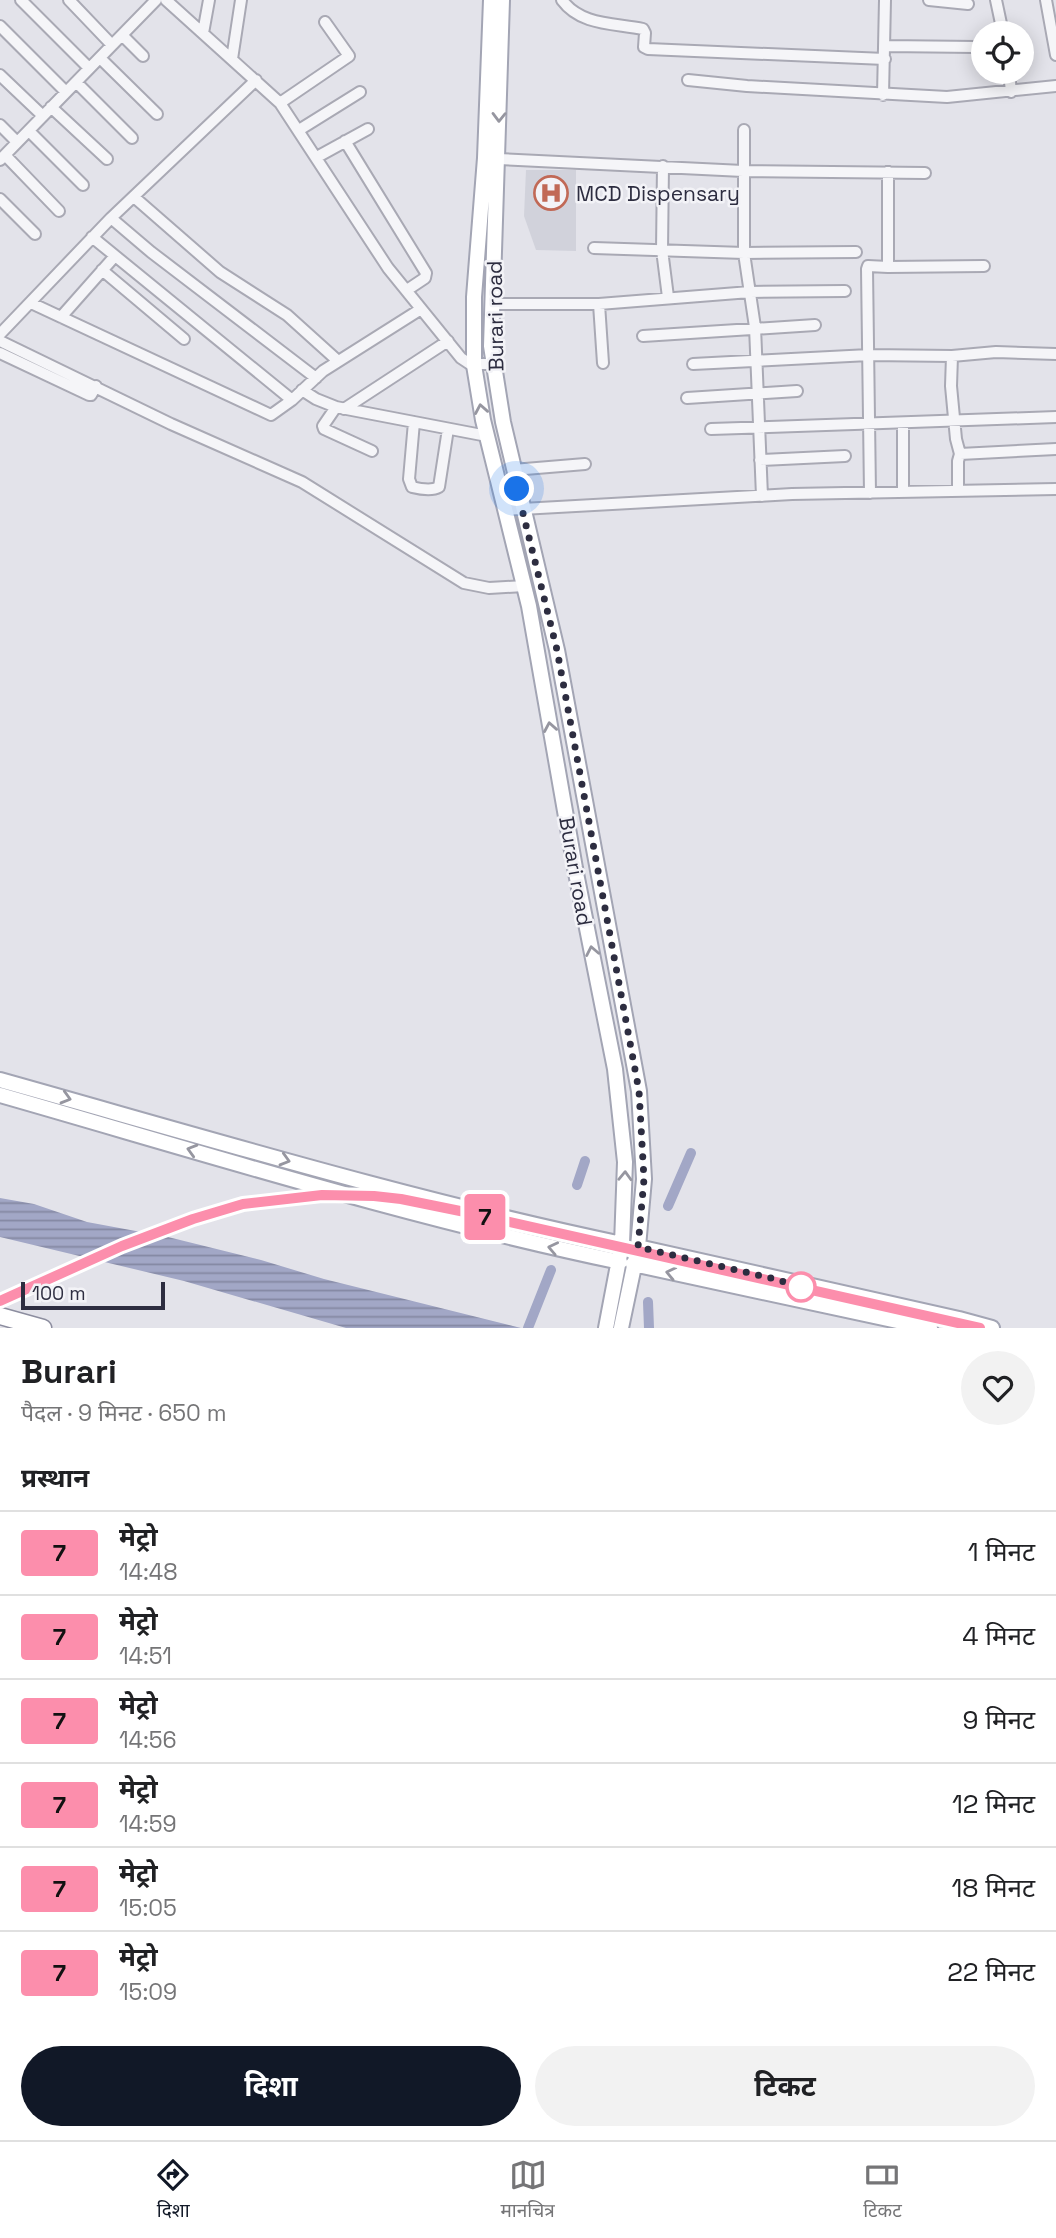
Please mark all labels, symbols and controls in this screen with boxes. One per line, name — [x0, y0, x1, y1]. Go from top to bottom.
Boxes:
map controls — [971, 21, 1034, 84]
button: locate — [971, 21, 1034, 84]
one-way arrow — [491, 112, 507, 123]
hospital icon: MCD Dispensary — [532, 174, 570, 212]
place label: MCD Dispensary — [576, 180, 740, 207]
street label: Burari road — [481, 260, 509, 372]
one-way arrow — [474, 404, 489, 415]
your location — [499, 471, 534, 506]
one-way arrow — [543, 721, 558, 733]
street label: Burari road — [553, 814, 599, 928]
one-way arrow — [585, 945, 600, 957]
one-way arrow — [59, 1090, 71, 1105]
one-way arrow — [186, 1144, 198, 1159]
one-way arrow — [278, 1152, 290, 1167]
one-way arrow — [617, 1170, 632, 1181]
line badge: 7 — [462, 1194, 508, 1240]
text: 7 — [478, 1201, 492, 1232]
one-way arrow — [547, 1241, 559, 1256]
one-way arrow — [665, 1266, 677, 1281]
unlabelled marker — [786, 1272, 816, 1302]
scale bar — [21, 1279, 164, 1311]
text: 100 m — [32, 1281, 86, 1306]
text: Burari — [21, 1351, 117, 1393]
button: heart — [961, 1351, 1035, 1425]
text: पैदल · 9 मिनट · 650 m — [21, 1398, 226, 1428]
text: प्रस्थान — [21, 1461, 89, 1495]
text: मेट्रो — [119, 1520, 158, 1554]
text: 1 मिनट — [968, 1535, 1035, 1569]
text: 7 — [53, 1537, 66, 1568]
text: 14:48 — [119, 1557, 178, 1587]
text: मेट्रो — [119, 1604, 158, 1638]
text: 4 मिनट — [962, 1619, 1035, 1653]
text: 7 — [53, 1621, 66, 1652]
text: 14:51 — [119, 1641, 172, 1671]
text: मेट्रो — [119, 1688, 158, 1722]
text: 9 मिनट — [963, 1703, 1035, 1737]
text: 7 — [53, 1705, 66, 1736]
text: 14:56 — [119, 1725, 177, 1755]
text: मेट्रो — [119, 1772, 158, 1806]
text: 12 मिनट — [952, 1787, 1035, 1821]
text: 7 — [53, 1789, 66, 1820]
text: 14:59 — [119, 1809, 177, 1839]
text: मेट्रो — [119, 1856, 158, 1890]
text: 18 मिनट — [951, 1871, 1035, 1905]
text: 7 — [53, 1873, 66, 1904]
text: 15:05 — [119, 1893, 177, 1923]
text: मेट्रो — [119, 1940, 158, 1974]
text: 22 मिनट — [947, 1955, 1035, 1989]
text: 7 — [53, 1957, 66, 1988]
text: 15:09 — [119, 1977, 177, 2007]
button: दिशा — [21, 2046, 521, 2126]
button: टिकट — [535, 2046, 1035, 2126]
tab: दिशा — [154, 2156, 192, 2225]
tab: मानचित्र — [500, 2156, 555, 2225]
tab: टिकट — [863, 2156, 902, 2225]

